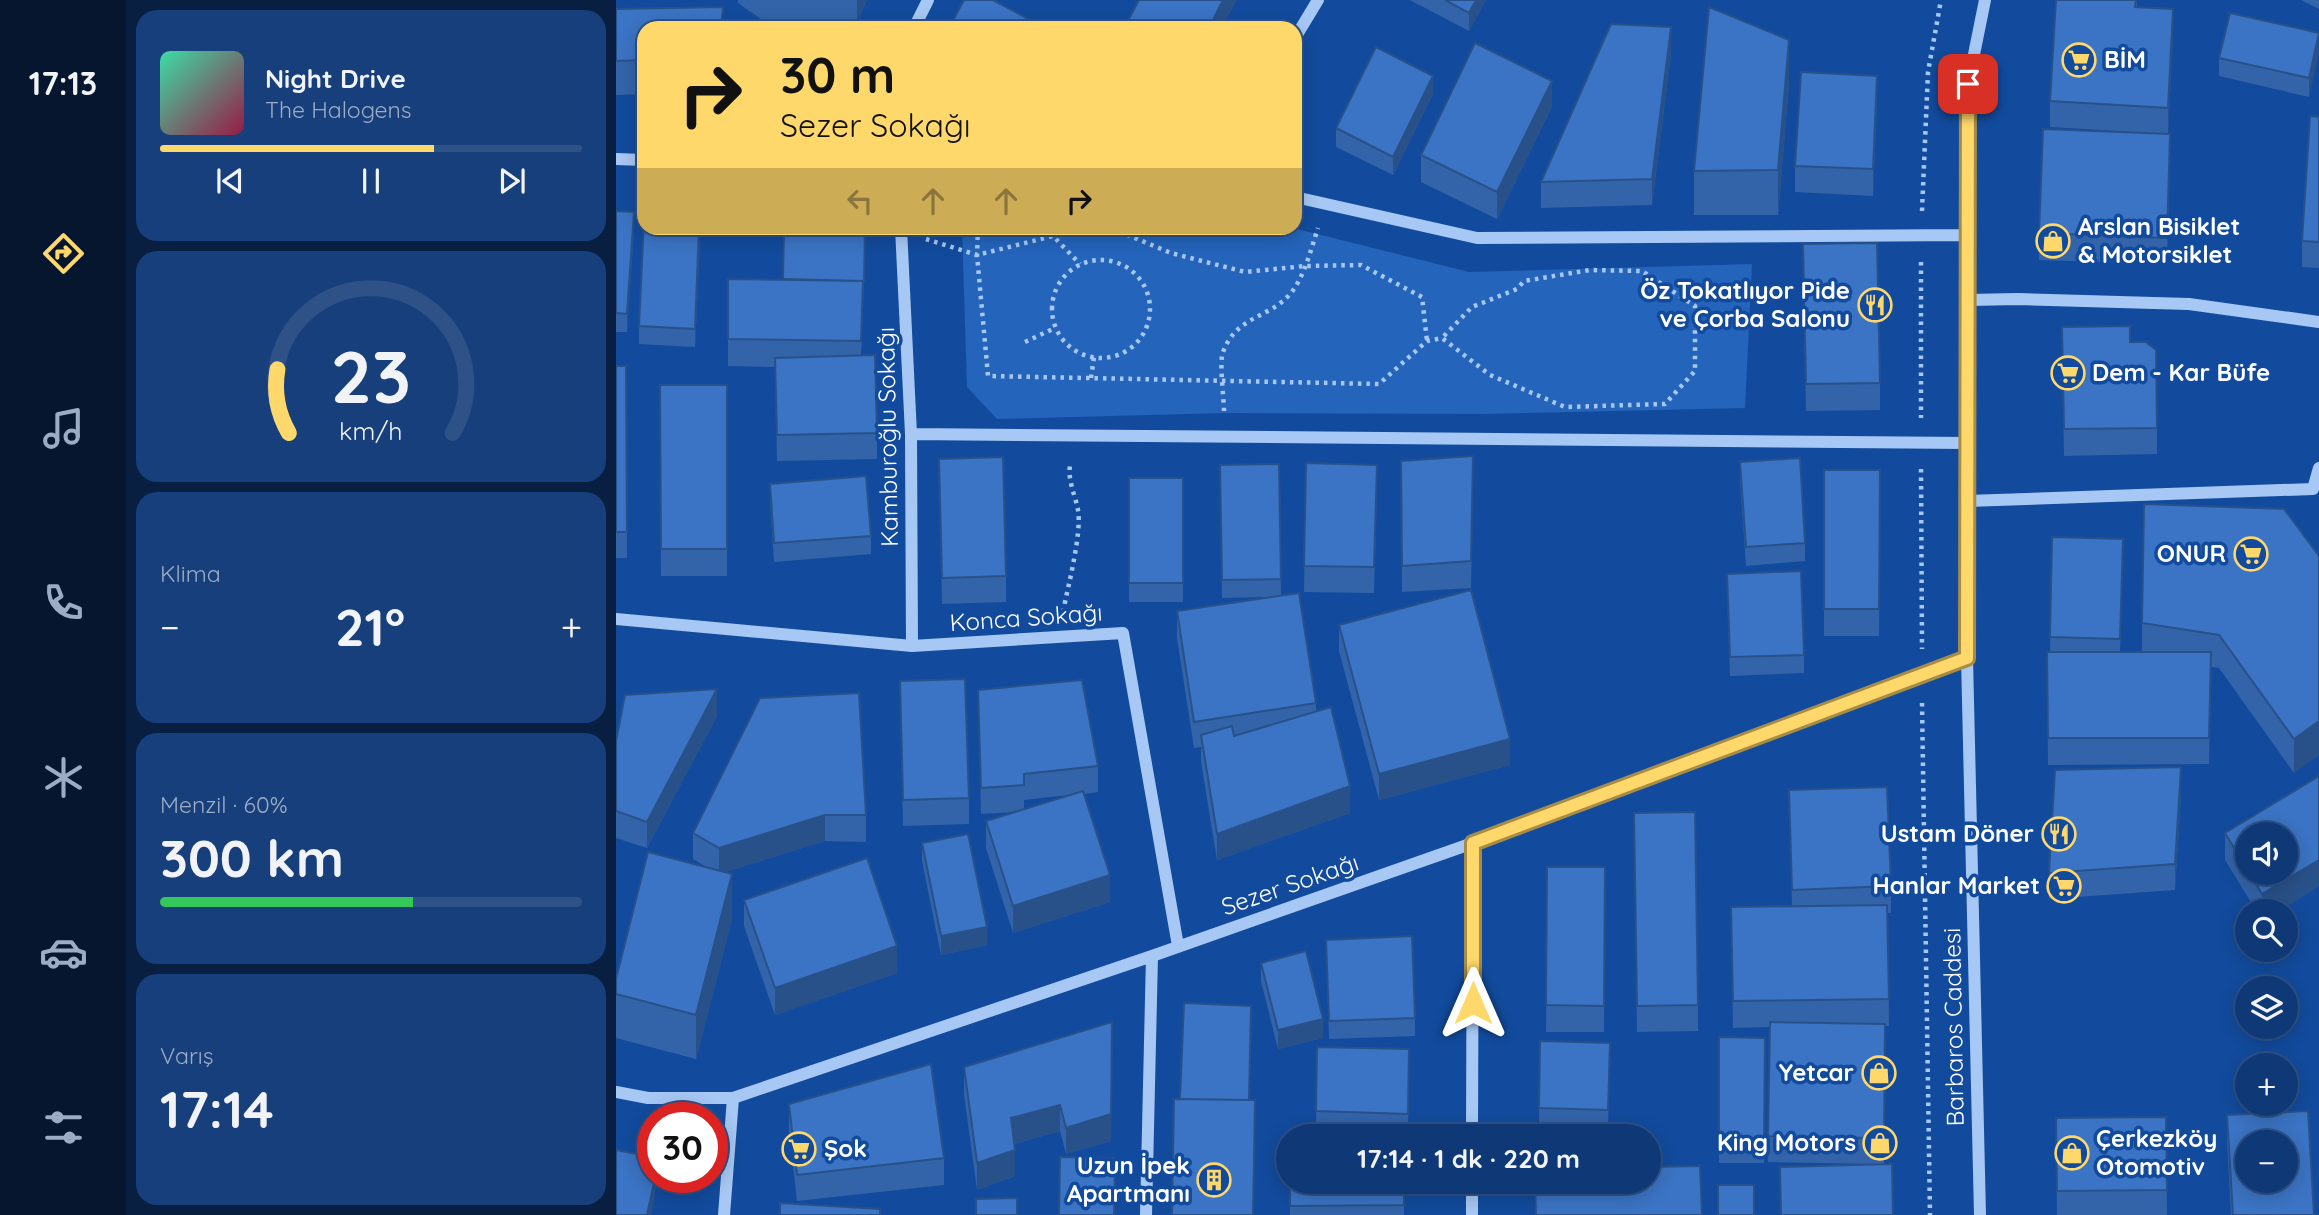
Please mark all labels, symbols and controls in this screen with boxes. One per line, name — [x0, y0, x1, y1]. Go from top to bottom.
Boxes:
supermarket icon: BİM — [2060, 41, 2098, 79]
text: 30 m — [780, 44, 895, 105]
place label: BİM — [2104, 44, 2146, 74]
icon: right — [665, 49, 756, 140]
pin — [1938, 54, 1998, 114]
text: Night Drive — [265, 62, 406, 95]
text: 17:13 — [29, 63, 97, 103]
icon: arrive — [1949, 65, 1987, 103]
text: The Halogens — [265, 95, 412, 124]
text: Sezer Sokağı — [780, 105, 971, 145]
icon: previous — [211, 162, 249, 200]
icon: pause — [352, 162, 390, 200]
icon: next — [493, 162, 531, 200]
icon: left — [841, 182, 879, 220]
icon: ahead — [914, 182, 952, 220]
icon: ahead — [987, 182, 1025, 220]
icon: right — [1060, 182, 1098, 220]
place label: Arslan Bisiklet & Motorsiklet — [2078, 211, 2240, 269]
shop icon: Arslan Bisiklet & Motorsiklet — [2034, 222, 2072, 260]
icon: directions — [39, 229, 88, 278]
place label: Öz Tokatlıyor Pide ve Çorba Salonu — [1640, 275, 1850, 333]
restaurant icon: Öz Tokatlıyor Pide ve Çorba Salonu — [1856, 286, 1894, 324]
street label: Kamburoğlu Sokağı — [870, 327, 904, 547]
text: 23 — [331, 330, 411, 421]
supermarket icon: Dem - Kar Büfe — [2049, 354, 2087, 392]
place label: Dem - Kar Büfe — [2092, 357, 2270, 387]
icon: music — [39, 404, 88, 453]
text: km/h — [339, 414, 403, 445]
supermarket icon: ONUR — [2232, 535, 2270, 573]
place label: ONUR — [2157, 538, 2226, 568]
text: Klima — [160, 559, 221, 588]
icon: phone — [39, 578, 88, 627]
text: 21° — [335, 594, 405, 659]
street label: Konca Sokağı — [949, 597, 1103, 637]
text: − — [160, 603, 180, 651]
text: + — [561, 603, 582, 651]
icon: climate — [39, 753, 88, 802]
text: Menzil · 60% — [160, 790, 288, 819]
restaurant icon: Ustam Döner — [2040, 815, 2078, 853]
place label: Ustam Döner — [1881, 818, 2034, 848]
map controls — [2235, 822, 2298, 1193]
button: sound — [2235, 822, 2298, 885]
text: 300 km — [160, 825, 344, 890]
street label: Sezer Sokağı — [1217, 847, 1362, 922]
supermarket icon: Hanlar Market — [2045, 867, 2083, 905]
place label: Hanlar Market — [1872, 870, 2040, 900]
button: search — [2235, 899, 2298, 962]
street label: Barbaros Caddesi — [1936, 927, 1970, 1127]
icon: car — [39, 928, 88, 977]
position arrow — [1436, 966, 1510, 1040]
button: layers — [2235, 976, 2298, 1039]
text: Varış — [160, 1041, 214, 1070]
button: + — [2235, 1053, 2298, 1116]
shop icon: Yetcar — [1860, 1054, 1898, 1092]
place label: Yetcar — [1779, 1057, 1854, 1087]
text: 17:14 — [160, 1076, 274, 1141]
speed limit sign: 30 — [637, 1102, 728, 1193]
icon: filters — [39, 1103, 88, 1152]
place label: Çerkezköy Otomotiv — [2096, 1123, 2217, 1181]
shop icon: King Motors — [1861, 1124, 1899, 1162]
place label: King Motors — [1717, 1127, 1856, 1157]
supermarket icon: Şok — [780, 1130, 818, 1168]
button: − — [2235, 1130, 2298, 1193]
place label: Şok — [824, 1133, 867, 1163]
shop icon: Çerkezköy Otomotiv — [2053, 1134, 2091, 1172]
text: 17:14 · 1 dk · 220 m — [1357, 1142, 1580, 1175]
place label: Uzun İpek Apartmanı — [1067, 1150, 1190, 1208]
building icon: Uzun İpek Apartmanı — [1195, 1161, 1233, 1199]

